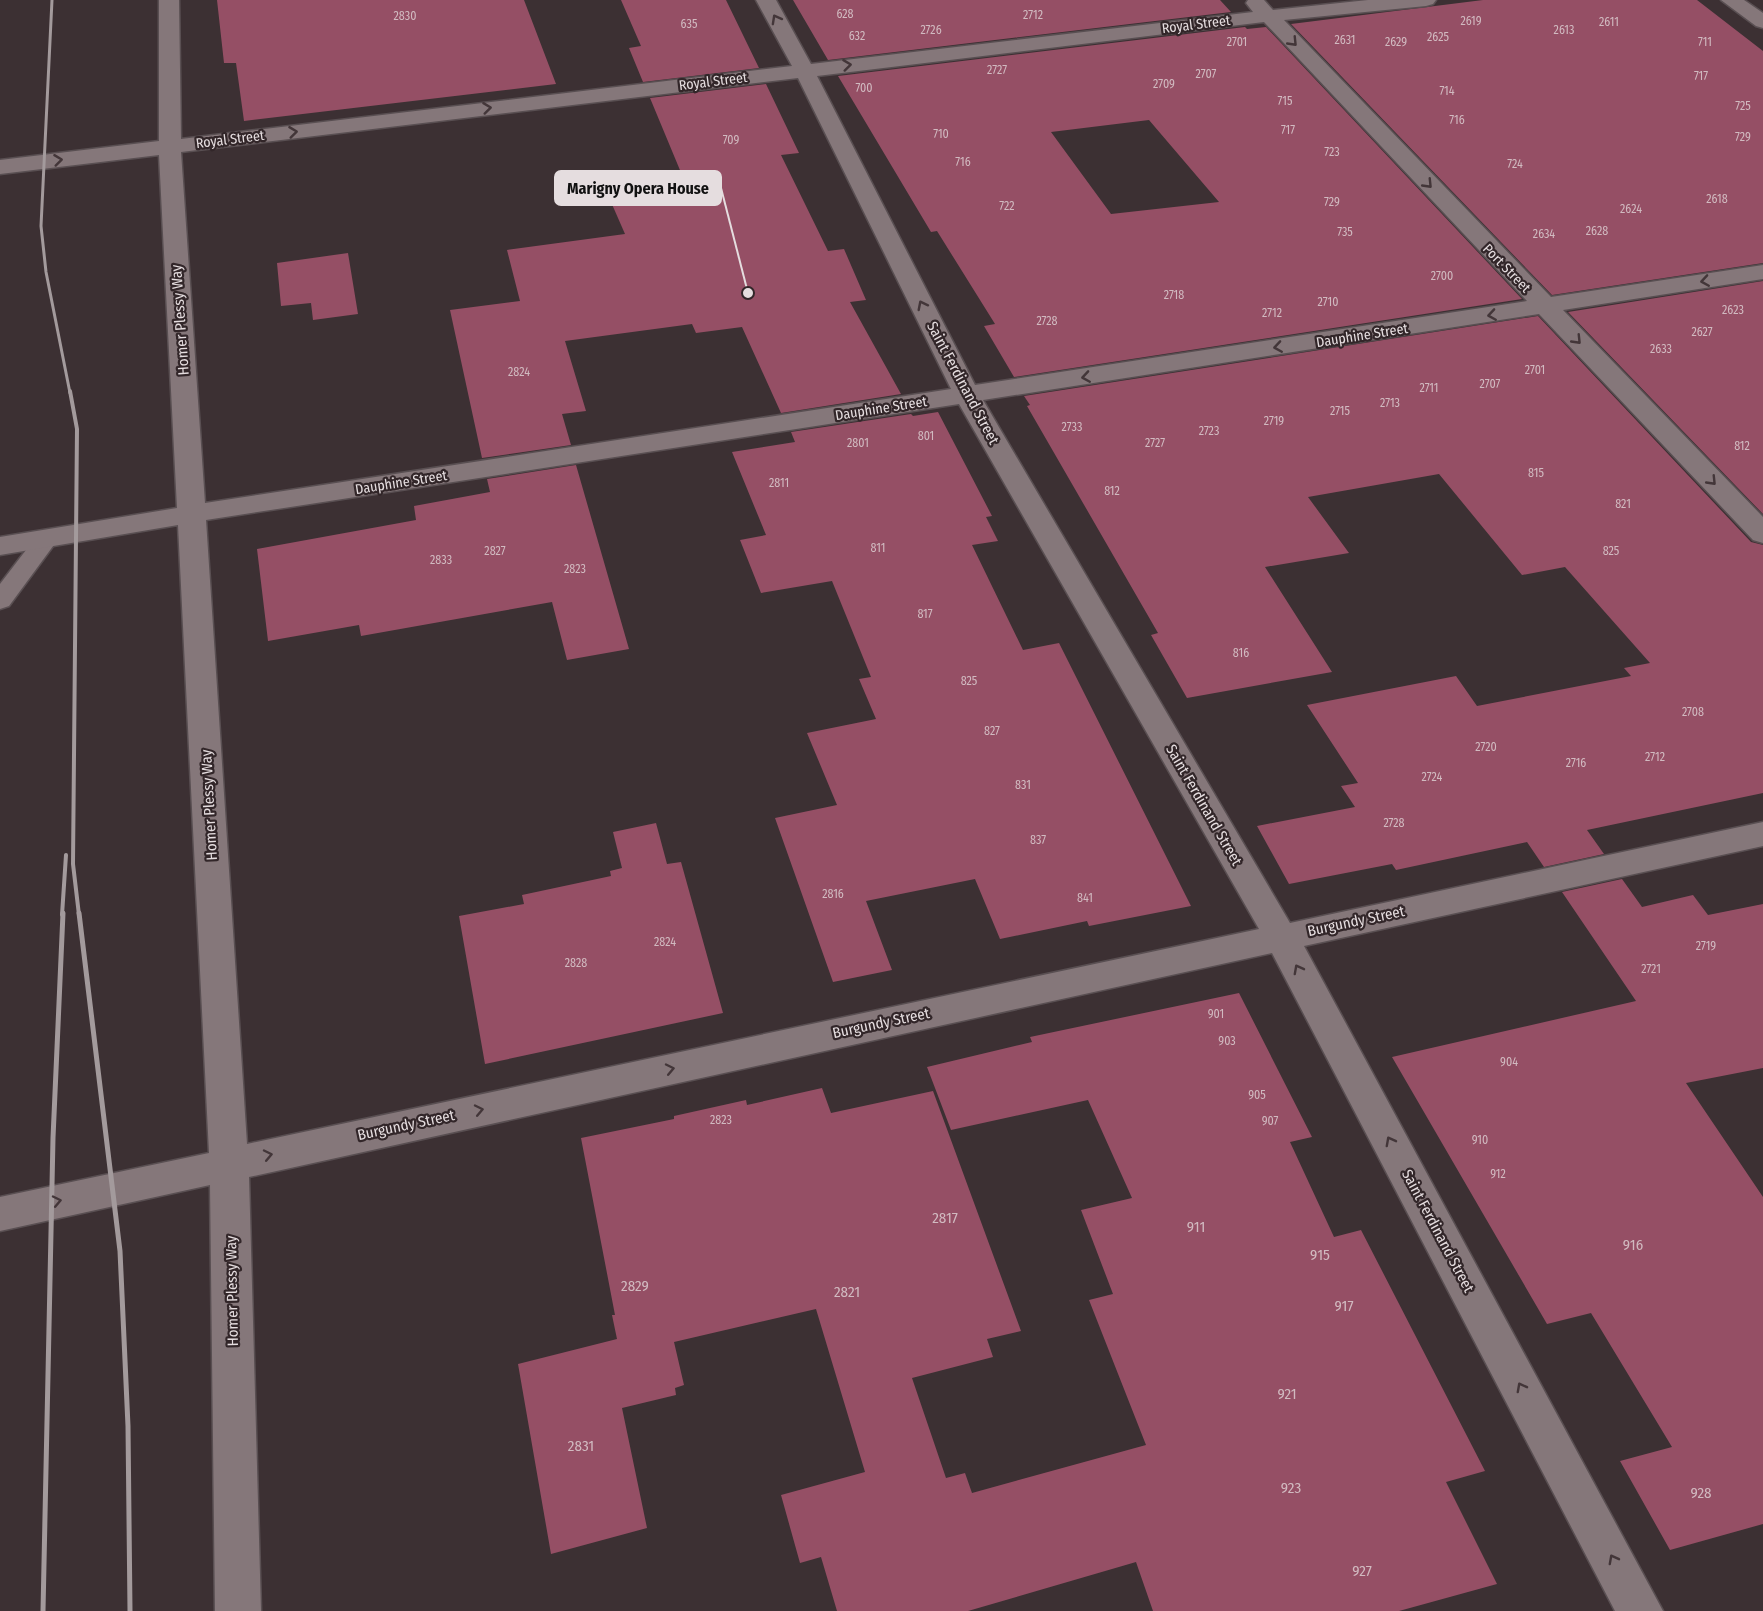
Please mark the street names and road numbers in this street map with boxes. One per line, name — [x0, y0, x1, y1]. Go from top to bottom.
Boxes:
street label: Royal Street — [1161, 12, 1232, 37]
street label: Royal Street — [678, 69, 749, 94]
street label: Royal Street — [195, 127, 266, 152]
street label: Port Street — [1479, 240, 1534, 297]
street label: Homer Plessy Way — [167, 264, 193, 376]
street label: Saint Ferdinand Street — [923, 318, 1003, 448]
street label: Dauphine Street — [1315, 320, 1410, 351]
street label: Dauphine Street — [834, 393, 929, 424]
street label: Dauphine Street — [354, 467, 449, 498]
street label: Saint Ferdinand Street — [1162, 741, 1246, 869]
street label: Homer Plessy Way — [197, 749, 221, 861]
street label: Burgundy Street — [1306, 902, 1406, 940]
street label: Burgundy Street — [831, 1004, 931, 1042]
street label: Burgundy Street — [356, 1106, 456, 1144]
street label: Saint Ferdinand Street — [1398, 1166, 1478, 1296]
street label: Homer Plessy Way — [222, 1235, 242, 1347]

